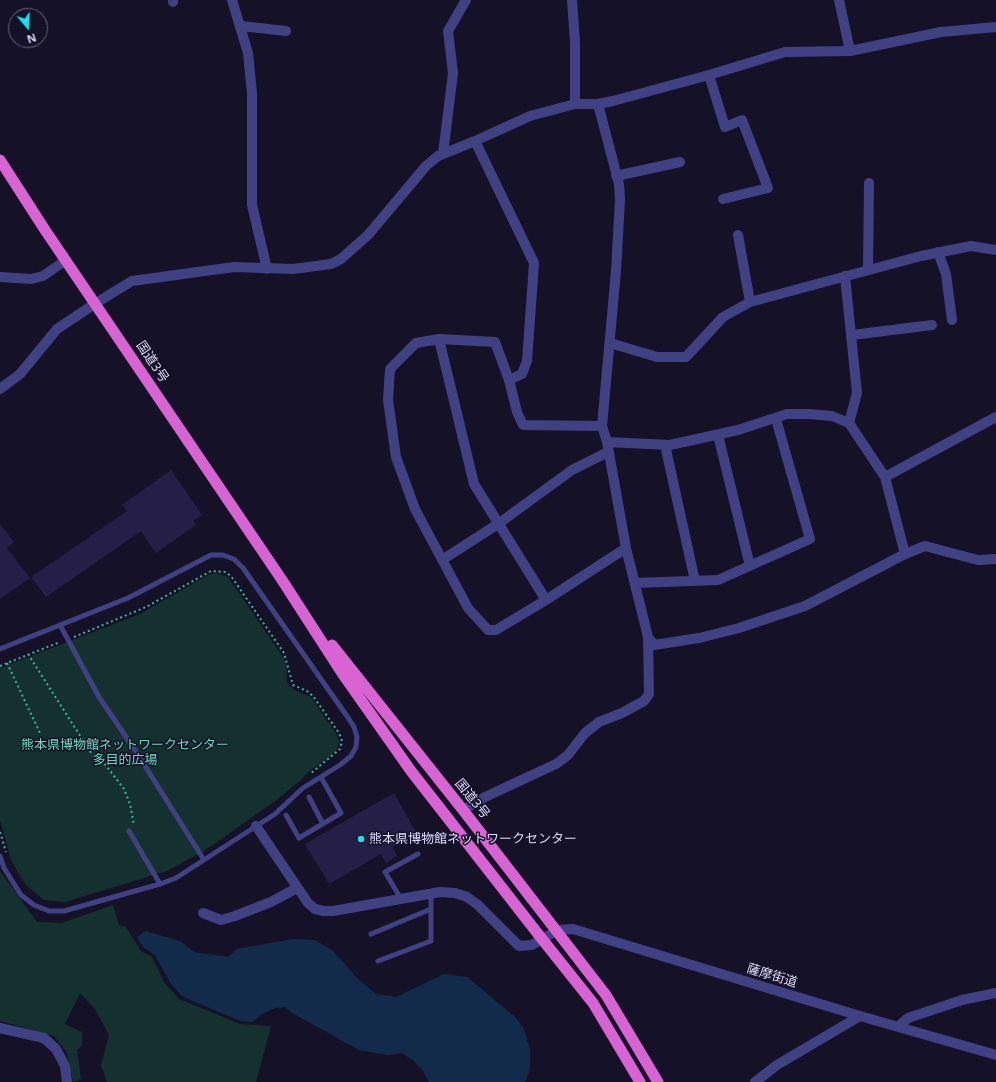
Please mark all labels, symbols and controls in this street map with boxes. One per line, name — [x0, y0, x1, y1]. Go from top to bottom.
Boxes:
north arrow — [8, 8, 48, 48]
text: N — [25, 30, 38, 47]
street label: 国道3号 — [133, 338, 171, 386]
park label: 熊本県博物館ネットワークセンター 多目的広場 — [21, 737, 229, 768]
street label: 国道3号 — [451, 776, 493, 822]
place label: 熊本県博物館ネットワークセンター — [369, 831, 577, 847]
marker: 熊本県博物館ネットワークセンター — [356, 834, 366, 844]
street label: 薩摩街道 — [745, 961, 799, 991]

